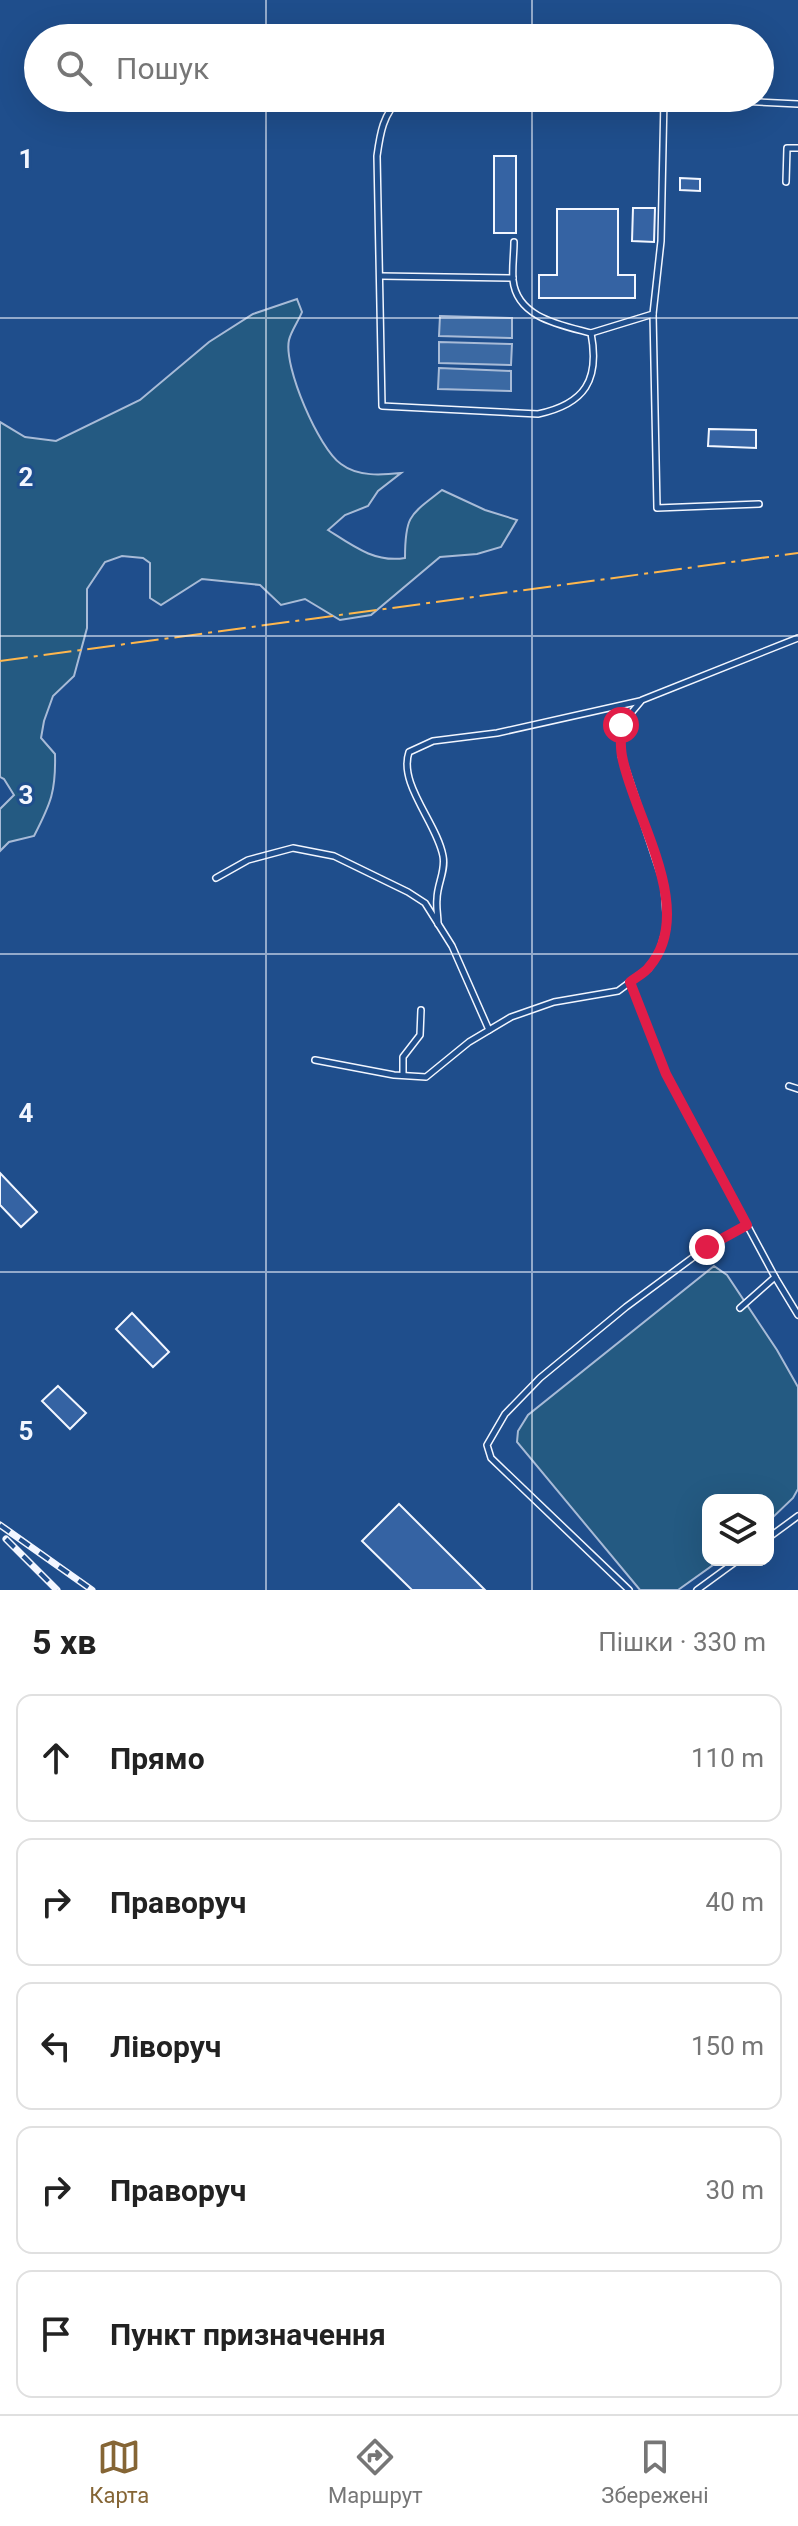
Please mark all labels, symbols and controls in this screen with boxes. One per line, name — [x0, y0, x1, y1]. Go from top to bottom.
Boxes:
search box — [24, 24, 774, 112]
icon: search — [52, 46, 96, 90]
text: Пошук — [116, 51, 209, 86]
text: 1 — [19, 144, 33, 174]
text: 2 — [19, 462, 33, 492]
route start — [603, 707, 639, 743]
text: 3 — [19, 780, 33, 810]
text: 4 — [19, 1098, 34, 1128]
route end — [689, 1229, 725, 1265]
text: 5 — [19, 1416, 33, 1446]
map controls — [702, 1494, 774, 1566]
button: layers — [702, 1494, 774, 1566]
text: 5 хв — [32, 1622, 96, 1662]
text: Пішки · 330 m — [598, 1627, 766, 1657]
icon: ahead — [34, 1736, 78, 1780]
text: Прямо — [110, 1741, 205, 1776]
text: 110 m — [691, 1743, 764, 1773]
icon: right — [34, 1880, 78, 1924]
text: Праворуч — [110, 1885, 246, 1920]
text: 40 m — [706, 1887, 764, 1917]
icon: left — [34, 2024, 78, 2068]
text: Ліворуч — [110, 2029, 221, 2064]
text: 150 m — [691, 2031, 764, 2061]
icon: right — [34, 2168, 78, 2212]
text: Праворуч — [110, 2173, 246, 2208]
text: 30 m — [706, 2175, 764, 2205]
icon: arrive — [34, 2312, 78, 2356]
text: Пункт призначення — [110, 2317, 386, 2352]
tab: Карта — [89, 2435, 149, 2508]
tab: Маршрут — [328, 2435, 423, 2508]
tab: Збережені — [601, 2435, 709, 2508]

